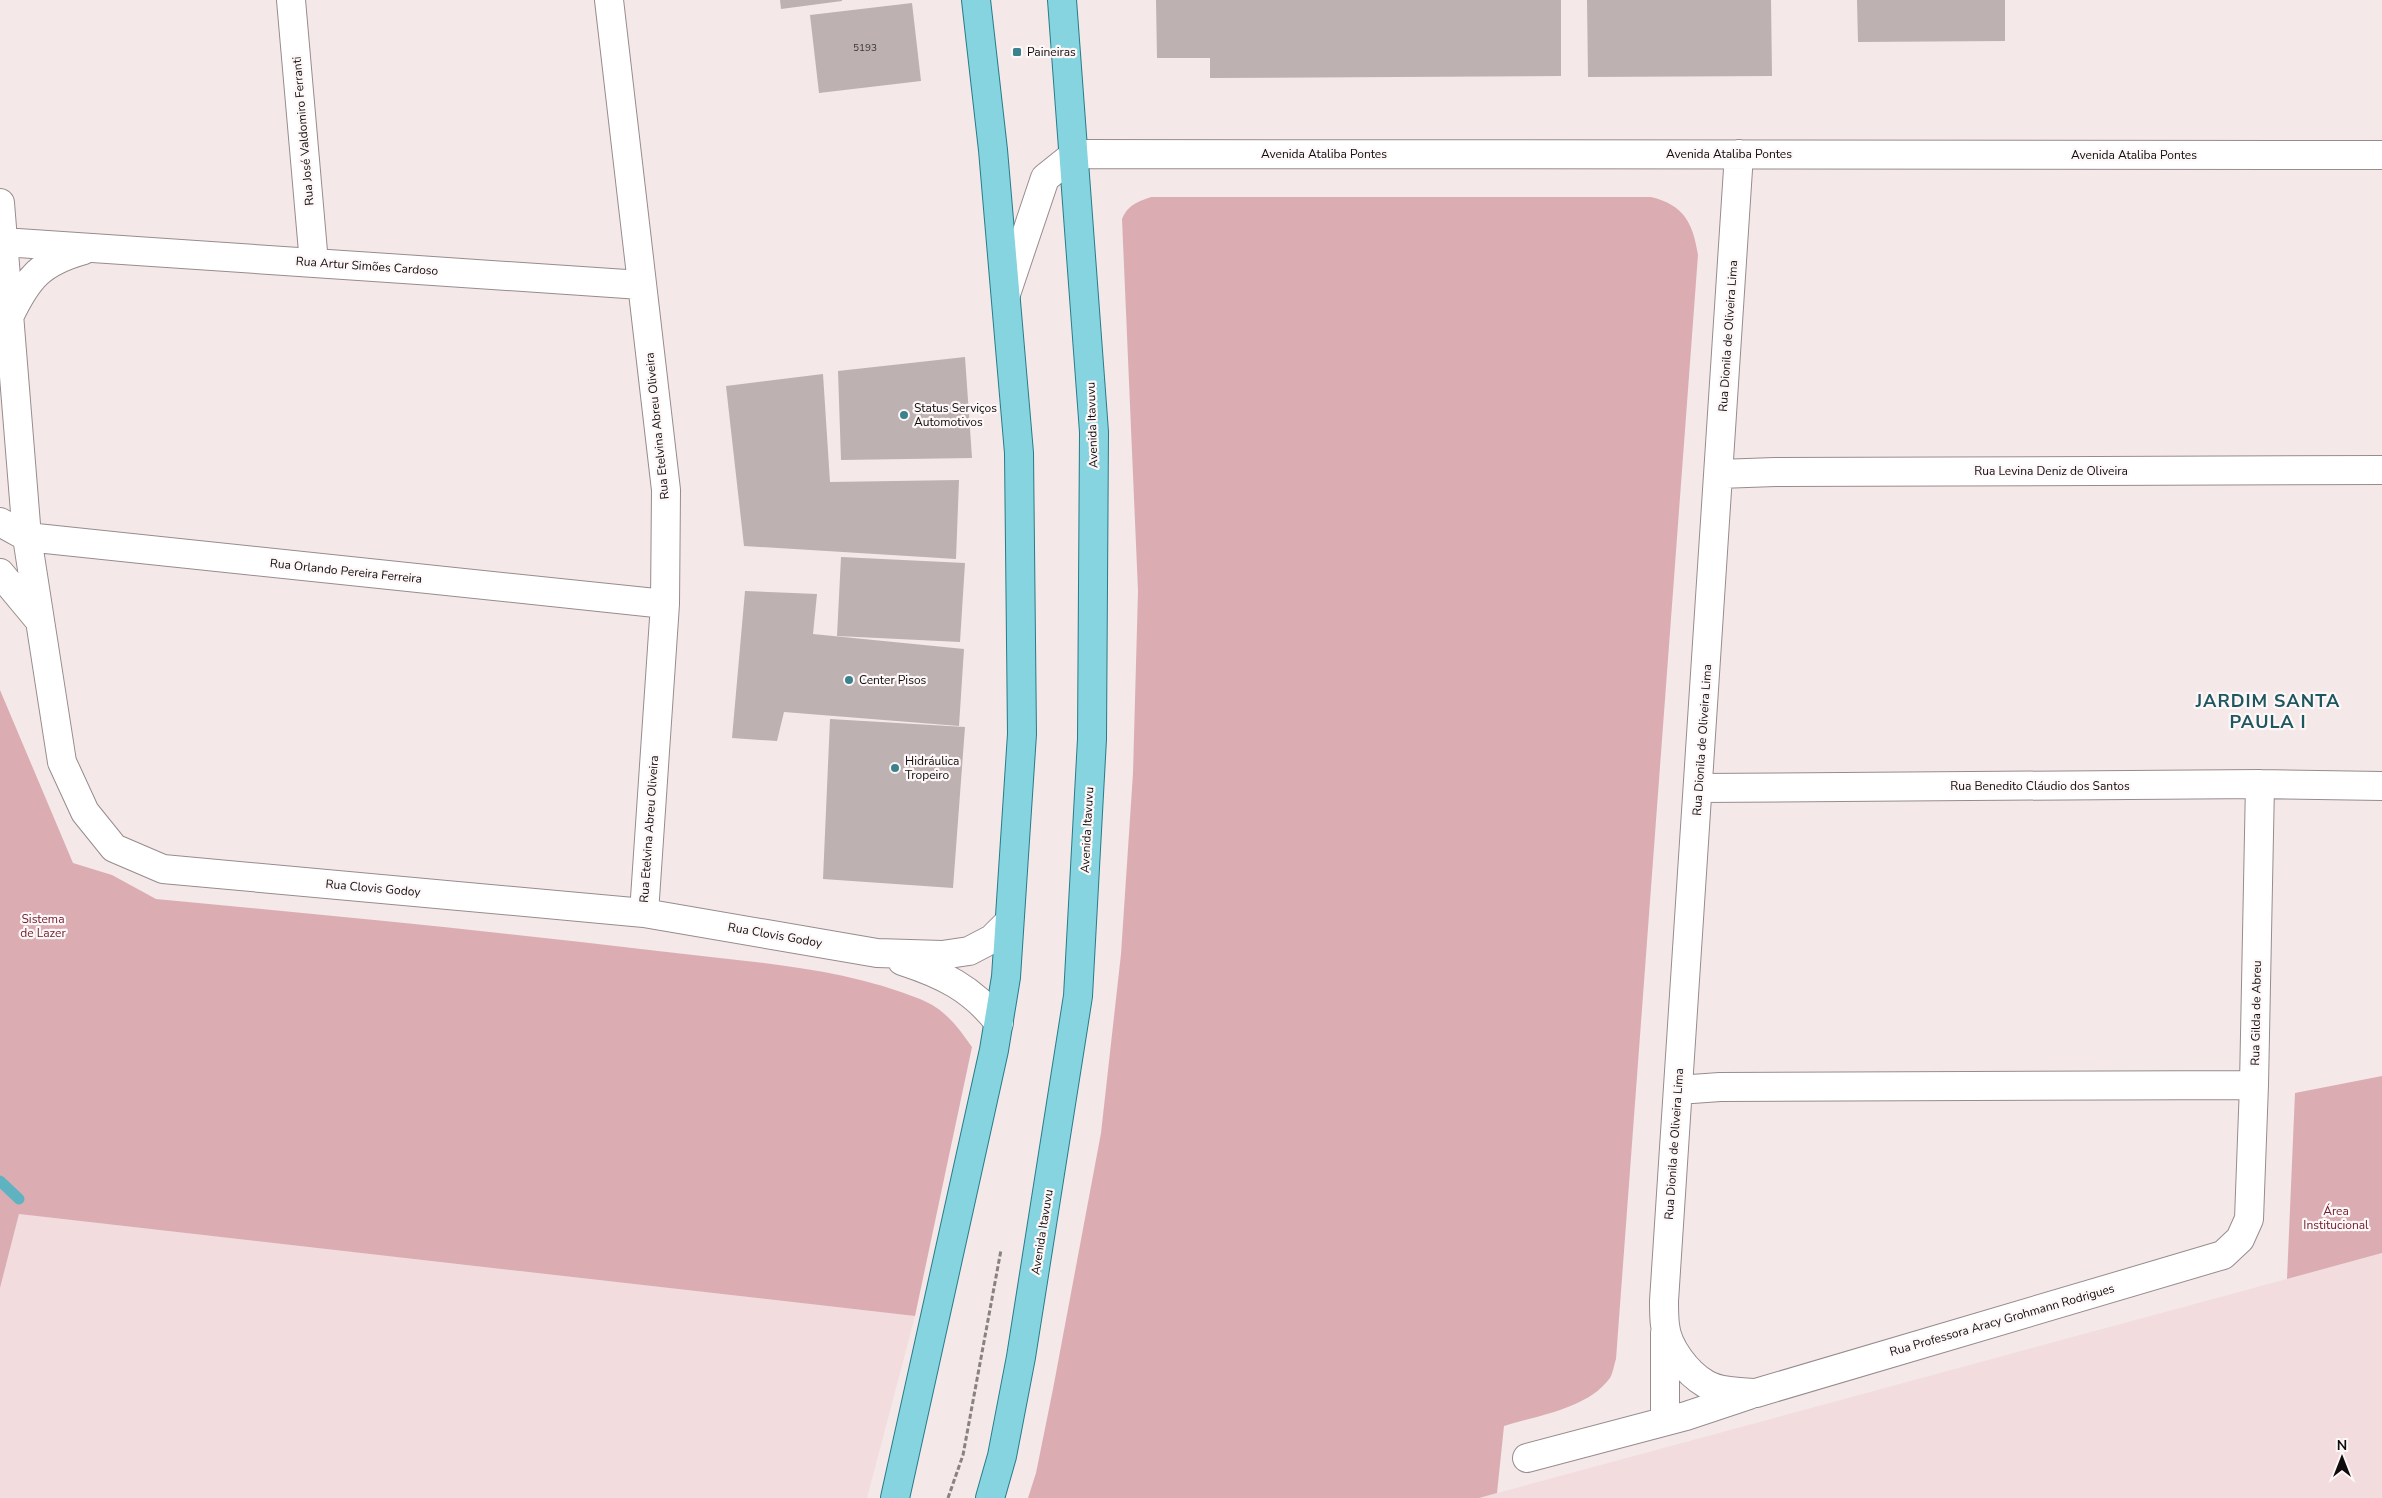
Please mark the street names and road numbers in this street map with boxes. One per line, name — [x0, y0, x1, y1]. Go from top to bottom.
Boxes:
street label: Rua José Valdomiro Ferranti — [289, 56, 317, 206]
street label: Avenida Ataliba Pontes — [1261, 146, 1387, 162]
street label: Avenida Ataliba Pontes — [1666, 146, 1792, 162]
street label: Avenida Ataliba Pontes — [2071, 147, 2197, 163]
street label: Rua Artur Simões Cardoso — [295, 253, 439, 279]
street label: Rua Dionila de Oliveira Lima — [1715, 260, 1741, 412]
street label: Rua Etelvina Abreu Oliveira — [641, 352, 673, 500]
street label: Avenida Itavuvu — [1082, 382, 1102, 468]
street label: Rua Levina Deniz de Oliveira — [1974, 463, 2128, 479]
street label: Rua Orlando Pereira Ferreira — [269, 555, 423, 587]
street label: Rua Dionila de Oliveira Lima — [1689, 664, 1715, 816]
street label: Rua Etelvina Abreu Oliveira — [636, 755, 662, 903]
street label: Rua Benedito Cláudio dos Santos — [1950, 778, 2130, 794]
street label: Avenida Itavuvu — [1077, 786, 1097, 874]
street label: Rua Clovis Godoy — [325, 876, 422, 900]
street label: Rua Clovis Godoy — [727, 919, 824, 951]
street label: Rua Gilda de Abreu — [2247, 960, 2265, 1066]
street label: Rua Dionila de Oliveira Lima — [1661, 1068, 1687, 1220]
street label: Avenida Itavuvu — [1027, 1188, 1057, 1276]
street label: Rua Professora Aracy Grohmann Rodrigues — [1888, 1280, 2116, 1360]

